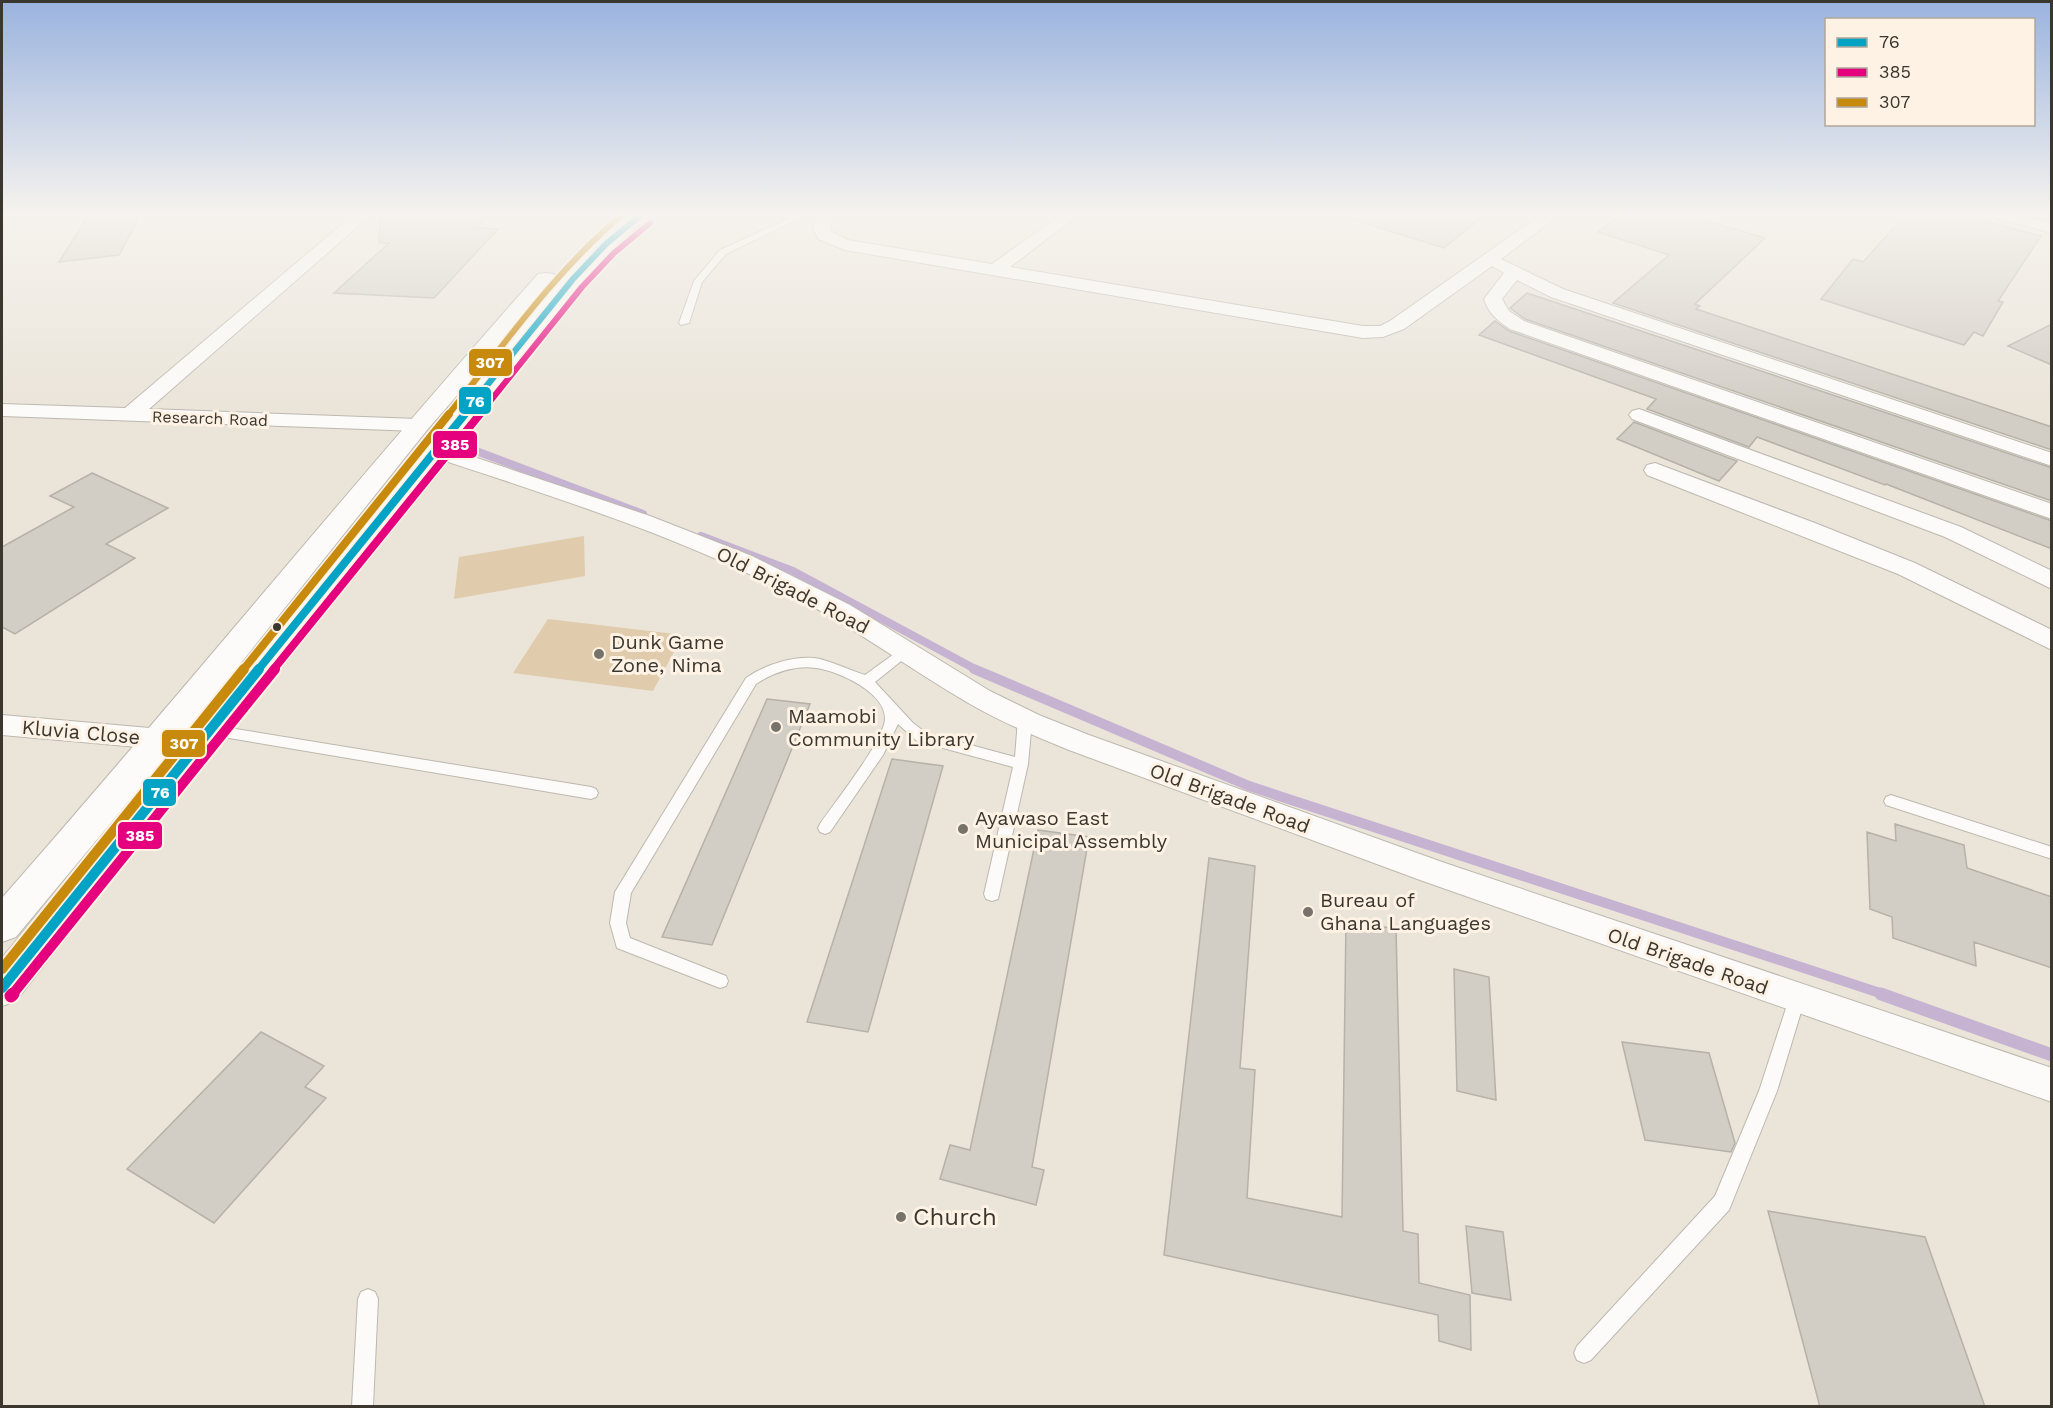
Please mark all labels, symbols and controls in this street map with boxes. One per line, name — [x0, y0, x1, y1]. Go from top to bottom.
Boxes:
legend — [1825, 18, 2035, 126]
text: 76 — [1879, 31, 1900, 52]
text: 385 — [1879, 61, 1911, 82]
text: 307 — [1879, 91, 1910, 112]
line badge: 307 — [468, 348, 513, 377]
text: 307 — [475, 353, 505, 372]
line badge: 76 — [458, 386, 492, 415]
text: 76 — [465, 392, 485, 411]
street label: Research Road — [152, 407, 268, 430]
line badge: 385 — [432, 430, 478, 459]
text: 385 — [441, 435, 469, 454]
street label: Old Brigade Road — [712, 541, 874, 639]
unlabelled marker — [271, 621, 283, 633]
place label: Dunk Game Zone, Nima — [611, 630, 724, 677]
marker: Dunk Game Zone, Nima — [592, 647, 606, 661]
place label: Maamobi Community Library — [788, 704, 975, 751]
street label: Kluvia Close — [21, 715, 141, 749]
marker: Maamobi Community Library — [769, 720, 783, 734]
line badge: 307 — [161, 729, 206, 758]
text: 307 — [169, 734, 199, 753]
street label: Old Brigade Road — [1147, 758, 1313, 838]
line badge: 76 — [142, 778, 177, 807]
text: 76 — [150, 783, 170, 802]
place label: Ayawaso East Municipal Assembly — [975, 806, 1168, 853]
line badge: 385 — [117, 821, 163, 850]
marker: Ayawaso East Municipal Assembly — [956, 822, 970, 836]
text: 385 — [126, 826, 154, 845]
place label: Bureau of Ghana Languages — [1320, 888, 1491, 935]
marker: Bureau of Ghana Languages — [1301, 905, 1315, 919]
street label: Old Brigade Road — [1604, 922, 1772, 1000]
place label: Church — [913, 1203, 997, 1231]
marker: Church — [894, 1210, 908, 1224]

